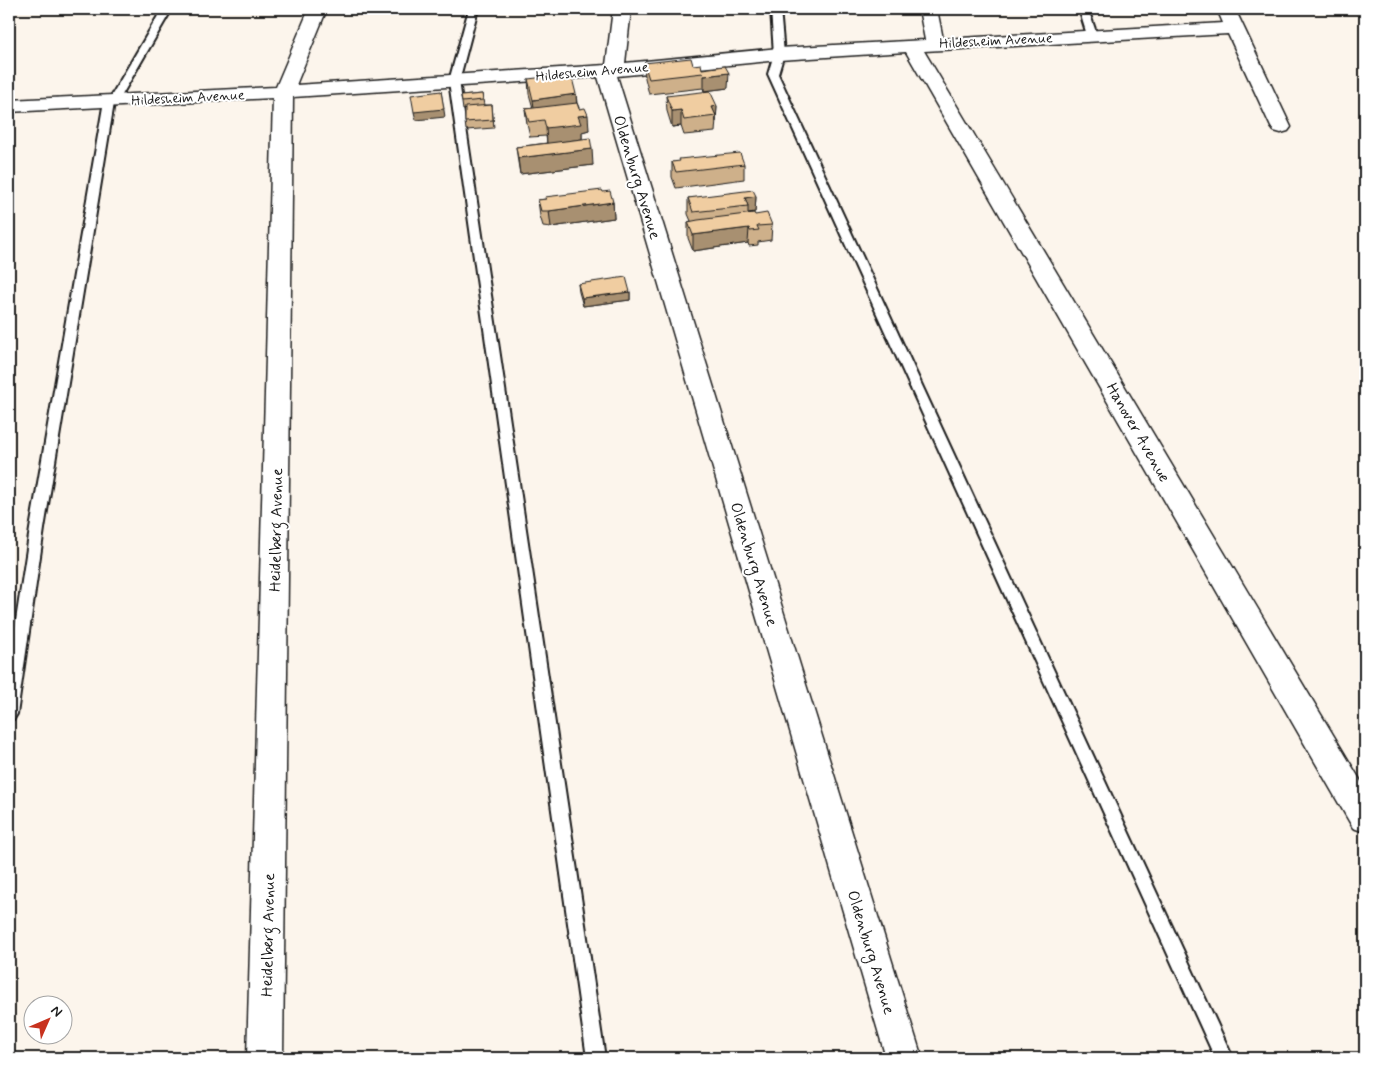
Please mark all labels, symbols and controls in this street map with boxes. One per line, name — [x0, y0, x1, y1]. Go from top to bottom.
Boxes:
street label: Hildesheim Avenue — [939, 29, 1053, 53]
street label: Hildesheim Avenue — [535, 58, 650, 86]
street label: Hildesheim Avenue — [131, 86, 245, 110]
street label: Oldenburg Avenue — [607, 113, 665, 242]
street label: Hanover Avenue — [1101, 379, 1175, 486]
street label: Heidelberg Avenue — [265, 468, 289, 592]
street label: Oldenburg Avenue — [724, 500, 782, 629]
street label: Heidelberg Avenue — [257, 873, 281, 997]
street label: Oldenburg Avenue — [841, 888, 899, 1017]
north arrow — [22, 994, 72, 1044]
text: N — [47, 1002, 66, 1021]

